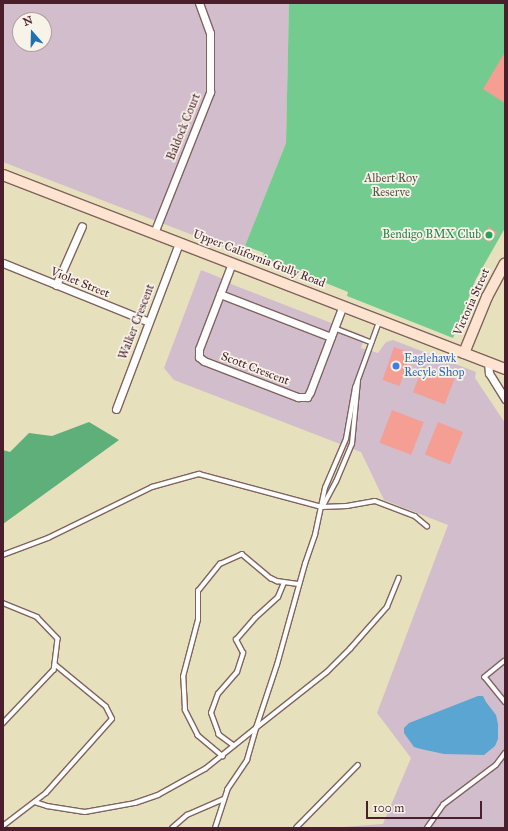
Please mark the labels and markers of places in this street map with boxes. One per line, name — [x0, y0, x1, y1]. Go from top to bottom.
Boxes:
place label: Bendigo BMX Club — [382, 228, 481, 242]
marker: Bendigo BMX Club — [484, 230, 494, 240]
place label: Eaglehawk Recyle Shop — [404, 352, 464, 380]
marker: Eaglehawk Recyle Shop — [391, 361, 401, 371]

